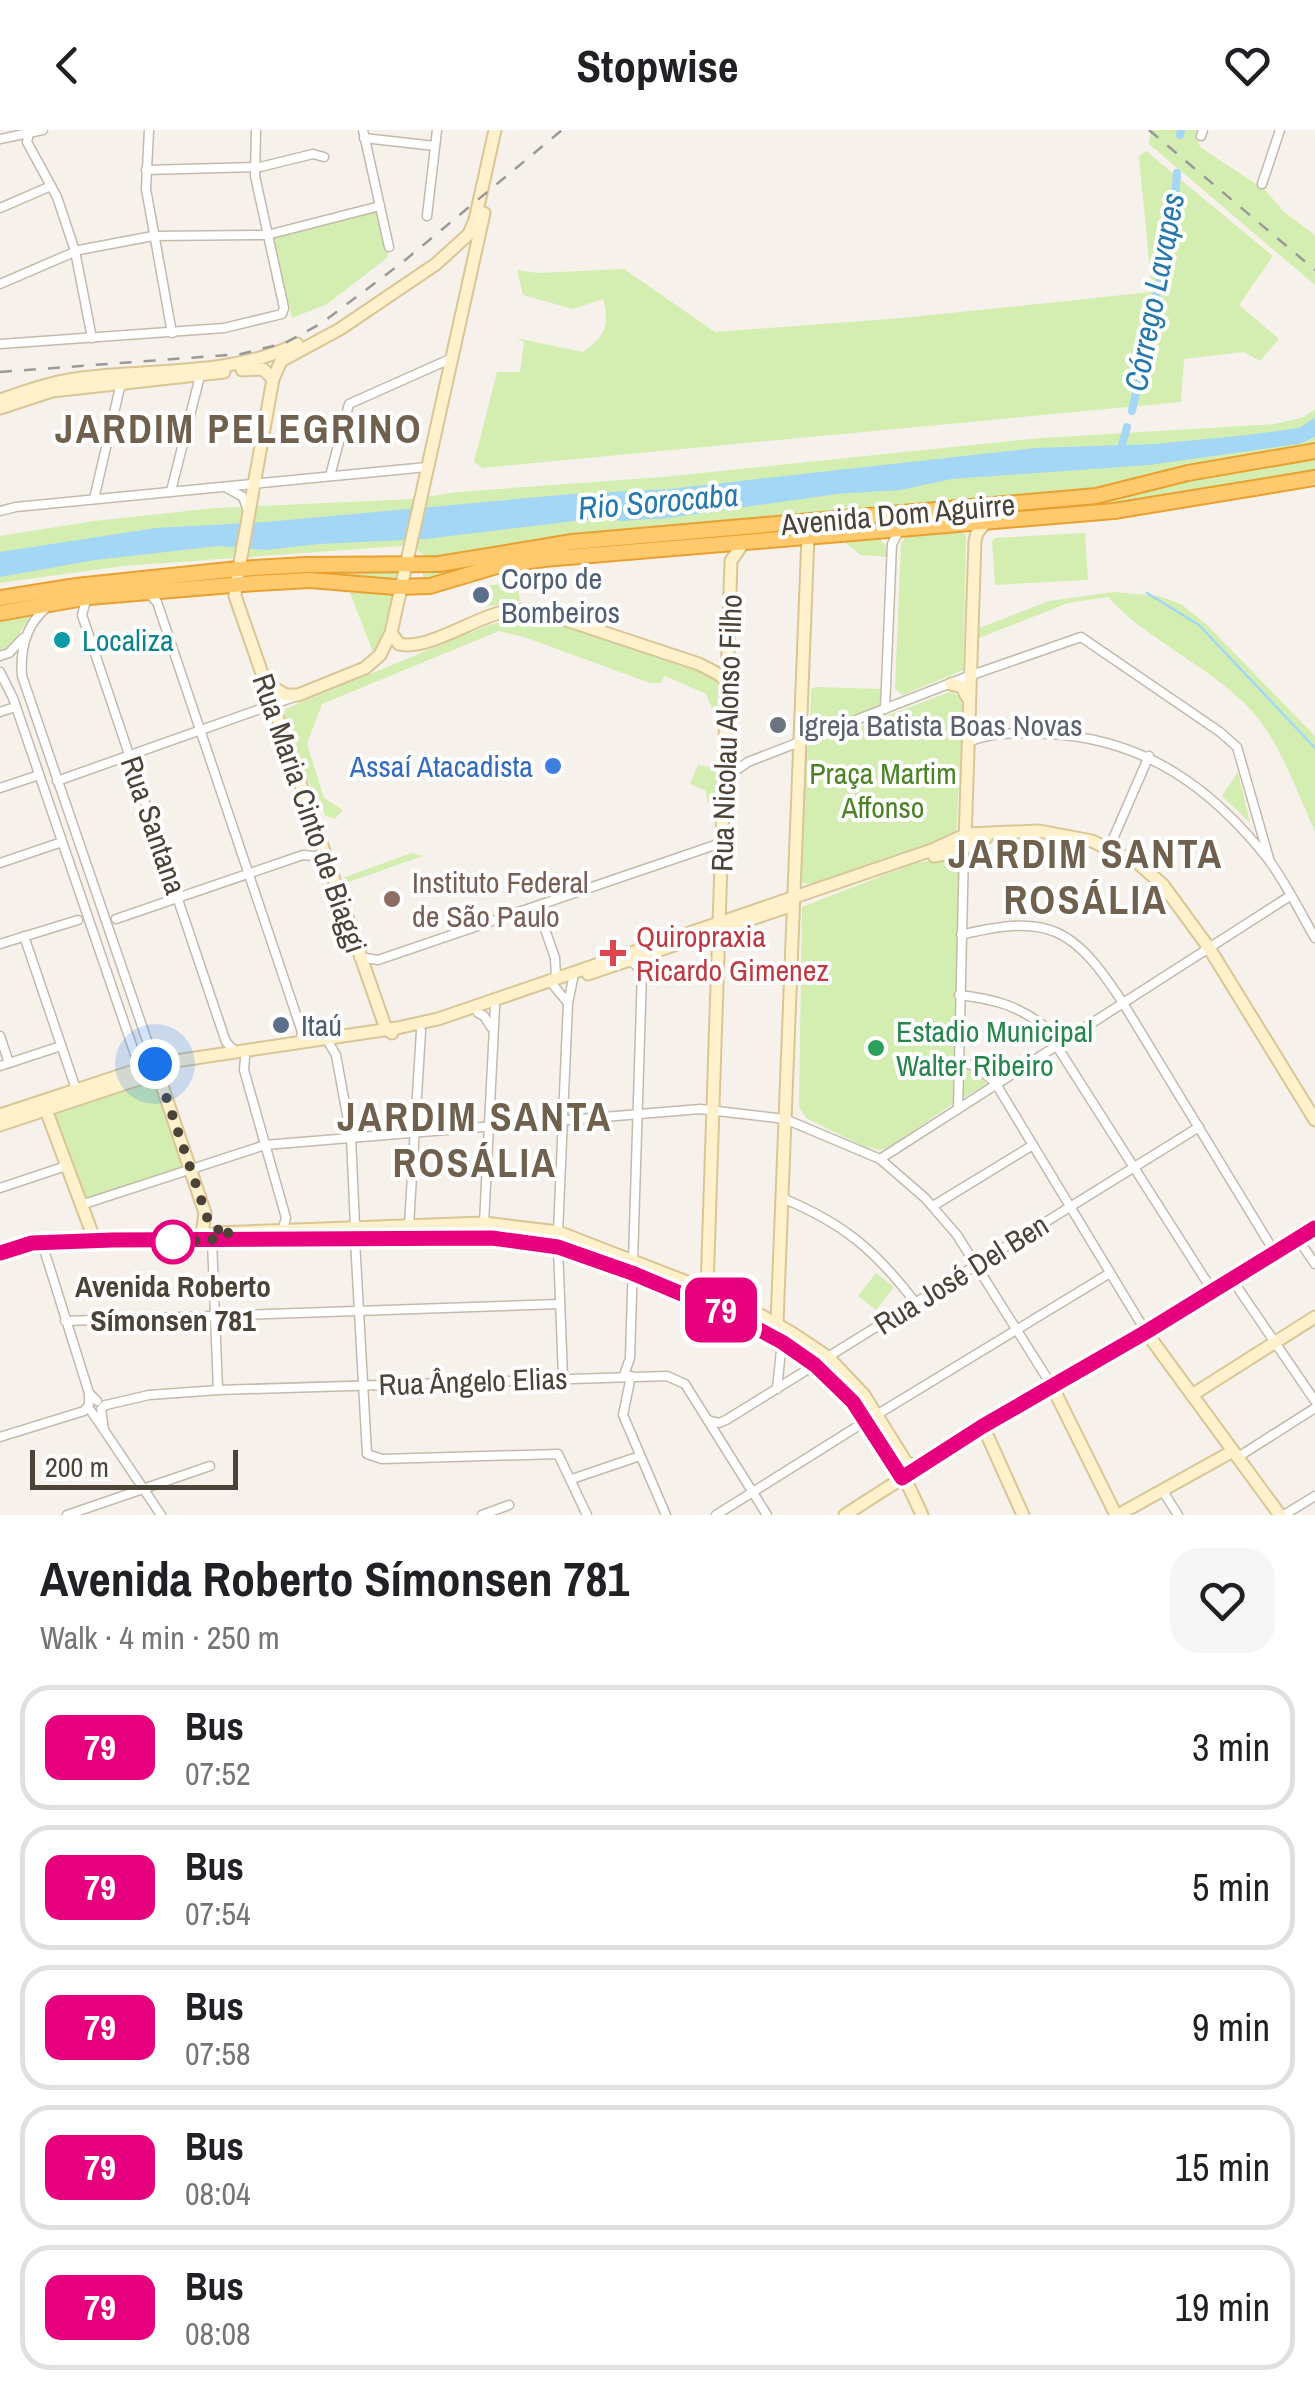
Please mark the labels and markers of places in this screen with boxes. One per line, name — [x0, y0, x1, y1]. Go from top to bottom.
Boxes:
place label: Corpo de Bombeiros — [501, 558, 620, 632]
marker: Corpo de Bombeiros — [470, 584, 492, 606]
place label: Localiza — [82, 620, 174, 660]
marker: Localiza — [51, 629, 73, 651]
place label: Igreja Batista Boas Novas — [798, 705, 1082, 745]
marker: Igreja Batista Boas Novas — [767, 714, 789, 736]
place label: Assaí Atacadista — [349, 746, 533, 786]
marker: Assaí Atacadista — [542, 755, 564, 777]
place label: Instituto Federal de São Paulo — [412, 862, 589, 936]
marker: Instituto Federal de São Paulo — [381, 888, 403, 910]
place label: Quiropraxia Ricardo Gimenez — [636, 916, 829, 990]
marker: Quiropraxia Ricardo Gimenez — [600, 940, 626, 966]
place label: Itaú — [301, 1005, 342, 1045]
place label: Estadio Municipal Walter Ribeiro — [896, 1011, 1093, 1085]
marker: Itaú — [270, 1014, 292, 1036]
marker: Estadio Municipal Walter Ribeiro — [865, 1037, 887, 1059]
marker: Avenida Roberto Símonsen 781 — [152, 1221, 194, 1263]
place label: Avenida Roberto Símonsen 781 — [75, 1266, 271, 1340]

